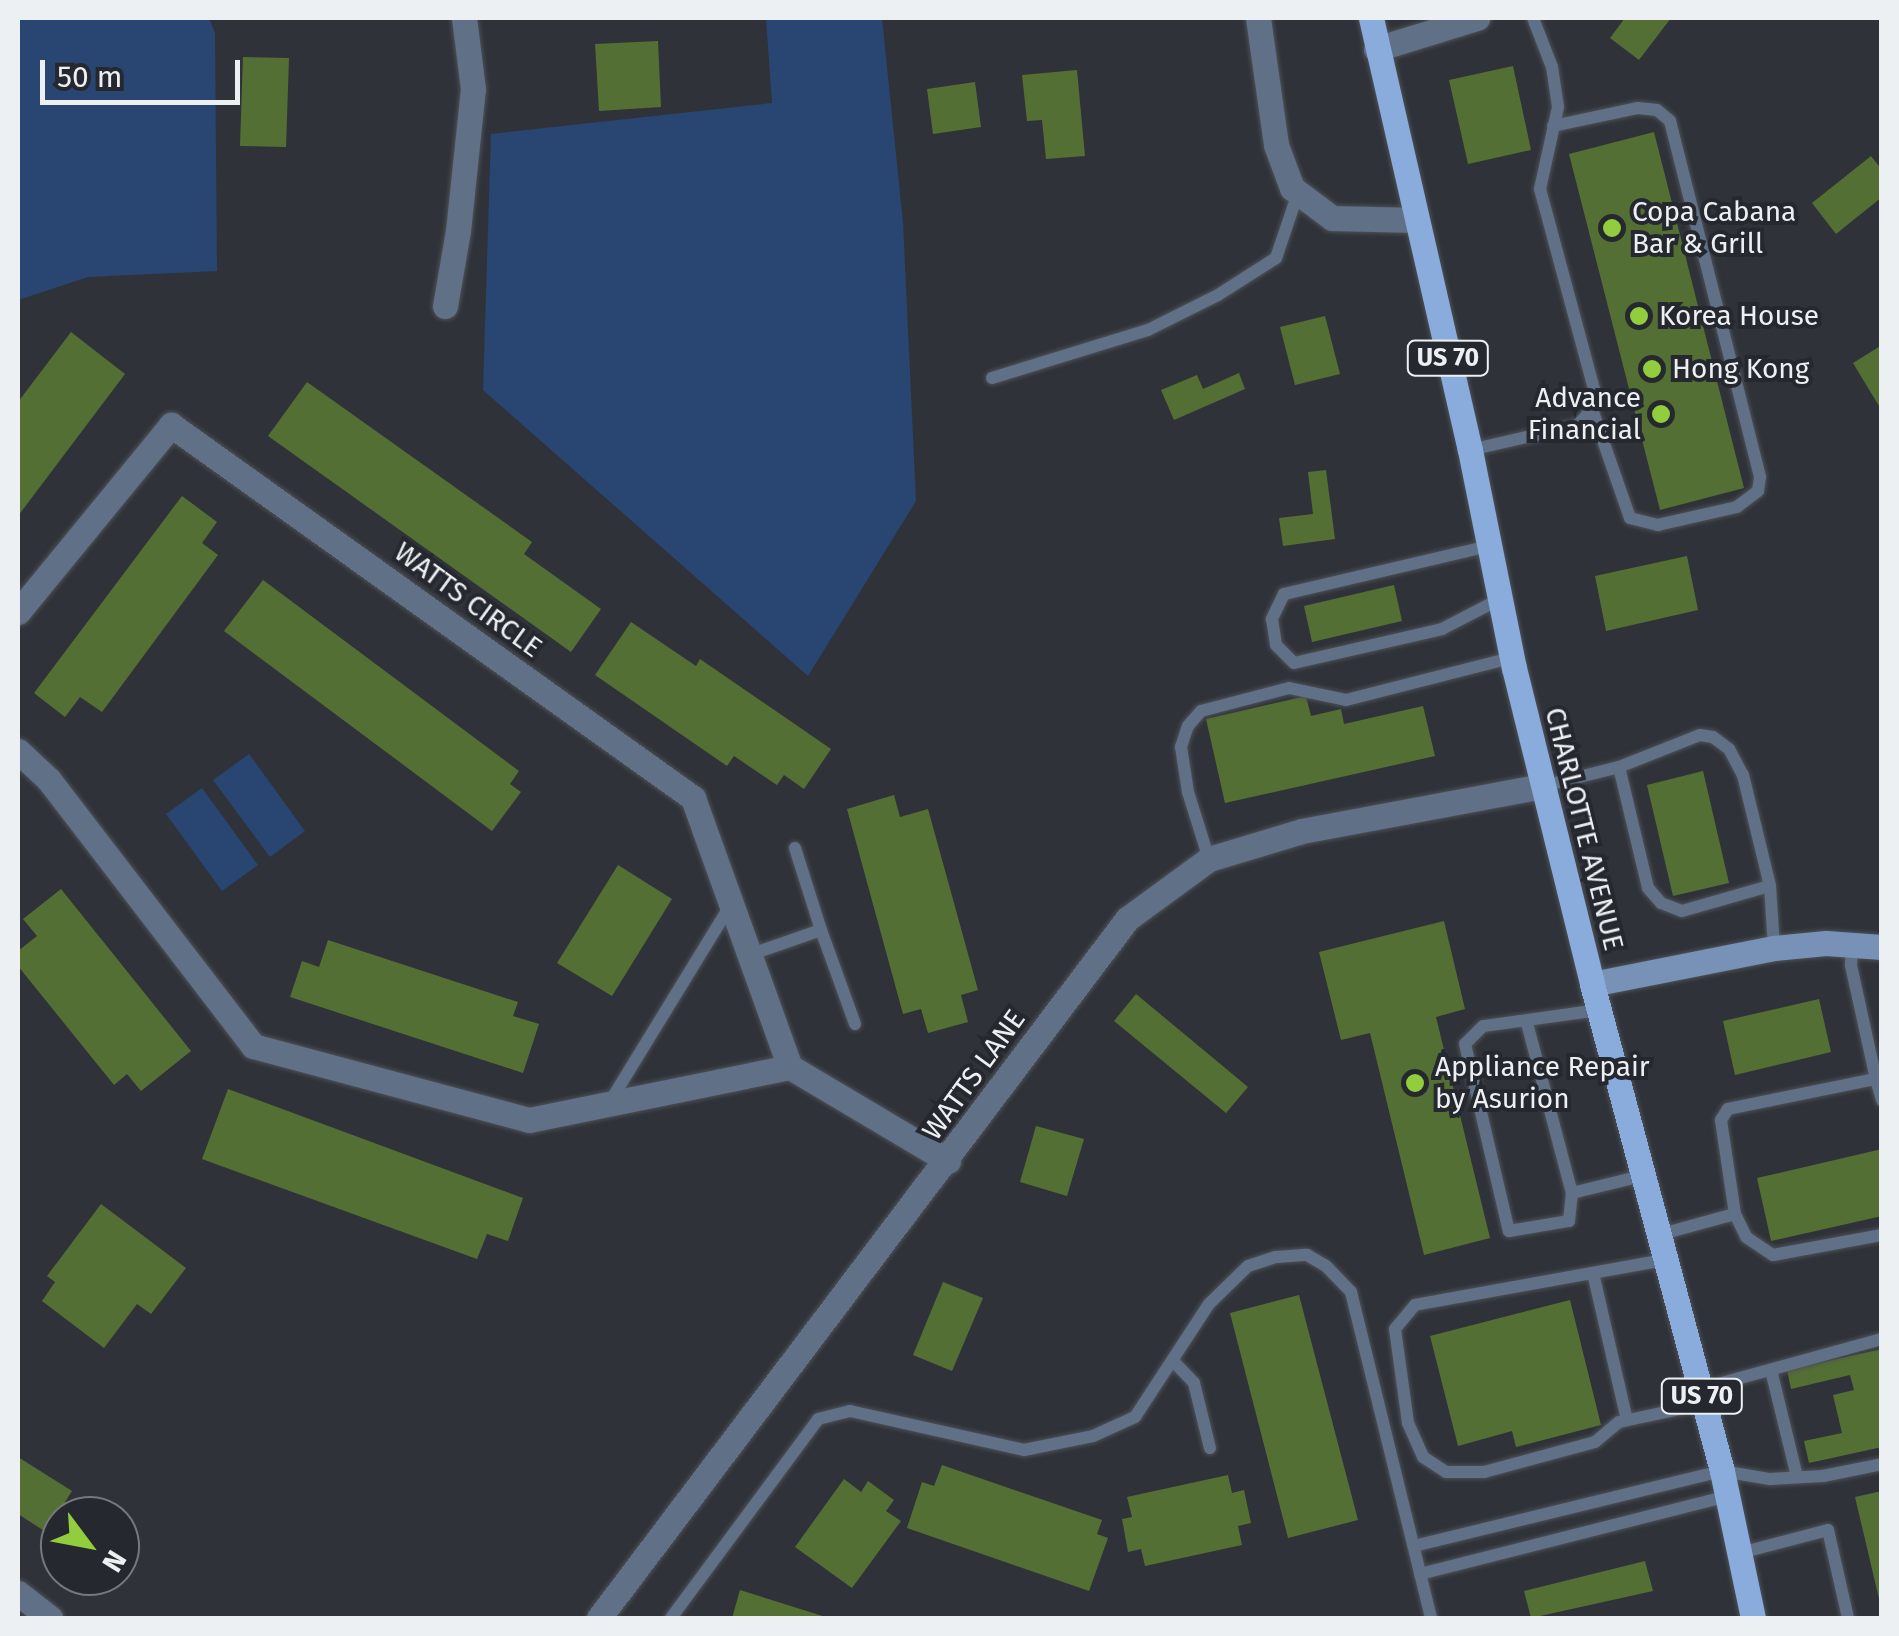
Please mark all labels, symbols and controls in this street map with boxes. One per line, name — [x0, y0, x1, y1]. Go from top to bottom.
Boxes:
scale bar — [45, 40, 245, 102]
text: 50 m — [57, 59, 122, 95]
place label: Copa Cabana Bar & Grill — [1632, 195, 1796, 261]
marker: Copa Cabana Bar & Grill — [1601, 217, 1623, 239]
place label: Korea House — [1659, 299, 1819, 333]
marker: Korea House — [1628, 305, 1650, 327]
road number: US 70 — [1406, 338, 1490, 378]
place label: Hong Kong — [1672, 352, 1809, 386]
marker: Hong Kong — [1641, 358, 1663, 380]
place label: Advance Financial — [1528, 381, 1641, 447]
marker: Advance Financial — [1650, 403, 1672, 425]
street label: WATTS CIRCLE — [388, 535, 548, 665]
street label: CHARLOTTE AVENUE — [1538, 704, 1630, 954]
street label: WATTS LANE — [915, 1003, 1033, 1147]
place label: Appliance Repair by Asurion — [1435, 1050, 1650, 1116]
marker: Appliance Repair by Asurion — [1404, 1072, 1426, 1094]
road number: US 70 — [1660, 1376, 1744, 1416]
north arrow — [40, 1496, 140, 1596]
text: N — [95, 1544, 133, 1578]

